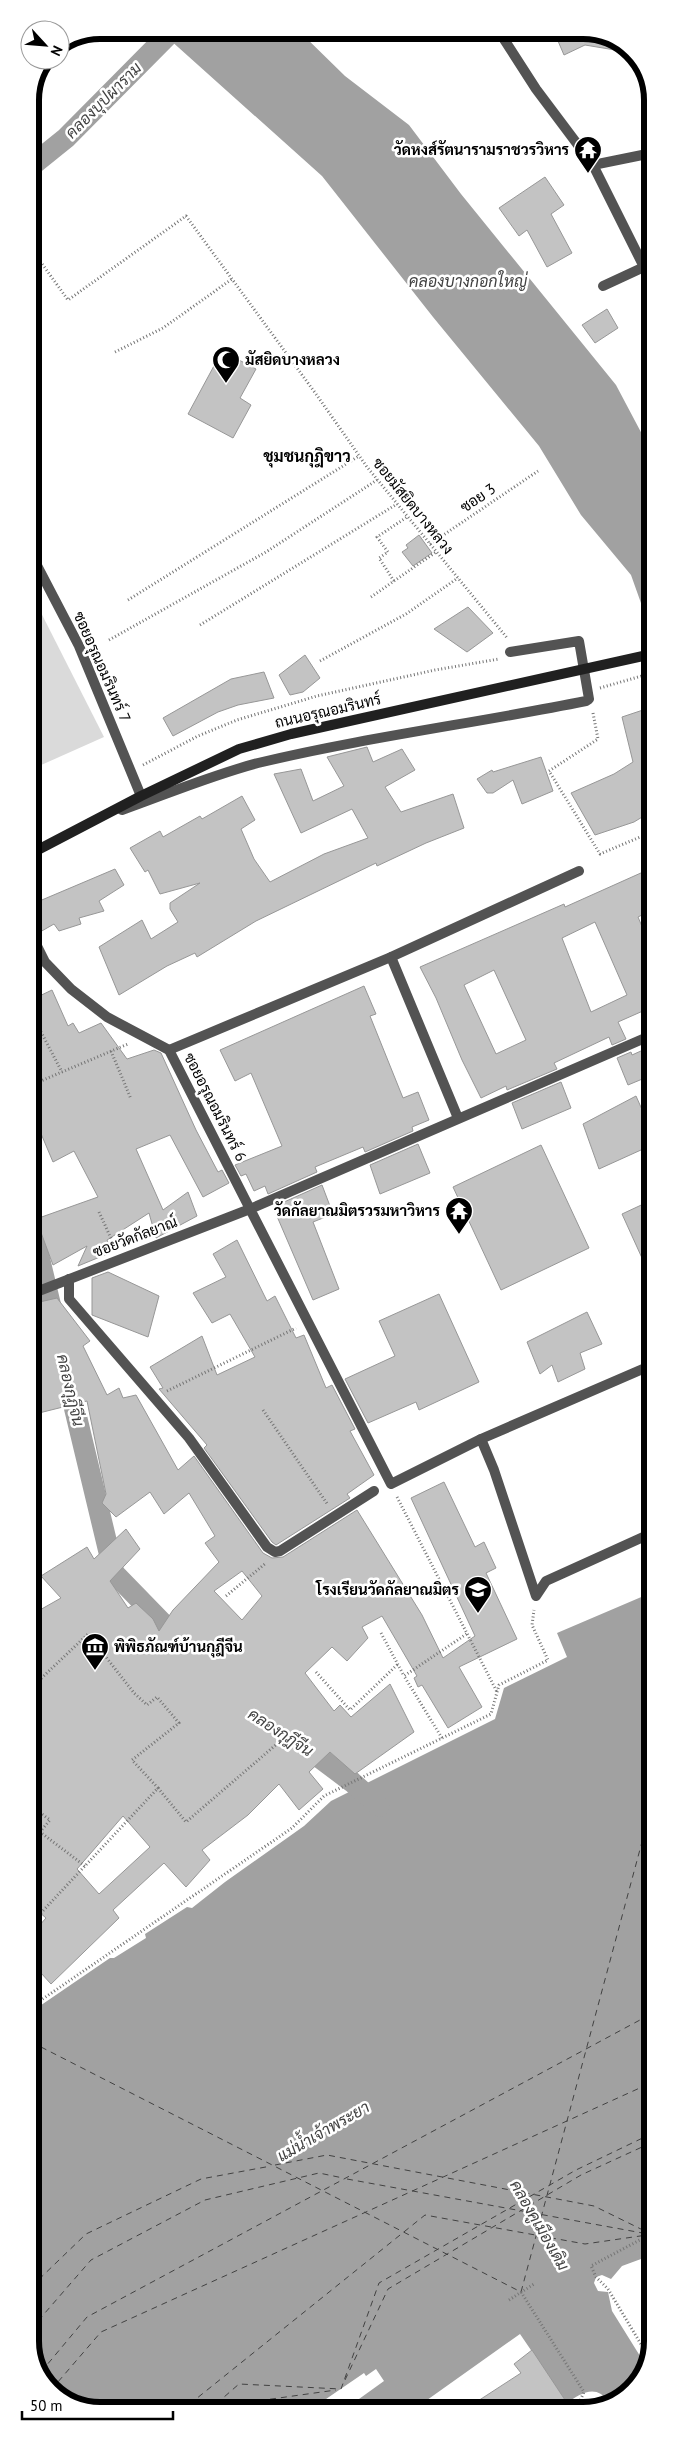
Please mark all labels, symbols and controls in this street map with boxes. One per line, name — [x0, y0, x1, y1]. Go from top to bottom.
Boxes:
north arrow — [20, 20, 70, 70]
text: N — [47, 43, 67, 59]
water label: คลองบุปผาราม — [61, 58, 147, 144]
temple icon: วัดหงส์รัตนารามราชวรวิหาร — [573, 135, 603, 174]
place label: วัดหงส์รัตนารามราชวรวิหาร — [394, 140, 570, 159]
water label: คลองบางกอกใหญ่ — [409, 270, 528, 291]
mosque icon: มัสยิดบางหลวง — [211, 345, 241, 384]
place label: มัสยิดบางหลวง — [245, 350, 340, 369]
district label: ชุมชนกุฎิขาว — [263, 446, 351, 468]
street label: ซอยมัสยิดบางหลวง — [369, 454, 458, 558]
street label: ซอย 3 — [456, 479, 499, 516]
street label: ซอยอรุณอมรินทร์ 7 — [68, 608, 135, 726]
street label: ถนนอรุณอมรินทร์ — [273, 689, 383, 734]
street label: ซอยอรุณอมรินทร์ 6 — [178, 1049, 251, 1165]
temple icon: วัดกัลยาณมิตรวรมหาวิหาร — [444, 1196, 474, 1235]
place label: วัดกัลยาณมิตรวรมหาวิหาร — [274, 1201, 441, 1220]
street label: ซอยวัดกัลยาณ์ — [90, 1212, 180, 1261]
water label: คลองกุฎีจีน — [51, 1352, 90, 1429]
school or university icon: โรงเรียนวัดกัลยาณมิตร — [463, 1575, 493, 1614]
place label: โรงเรียนวัดกัลยาณมิตร — [315, 1579, 460, 1599]
museum icon: พิพิธภัณฑ์บ้านกุฎีจีน — [80, 1632, 110, 1671]
place label: พิพิธภัณฑ์บ้านกุฎีจีน — [114, 1637, 243, 1658]
water label: คลองกุฎีจีน — [244, 1703, 318, 1762]
water label: แม่น้ำเจ้าพระยา — [271, 2093, 373, 2166]
water label: คลองคูเมืองเดิม — [504, 2176, 575, 2275]
scale bar — [22, 2388, 174, 2420]
text: 50 m — [30, 2396, 63, 2415]

